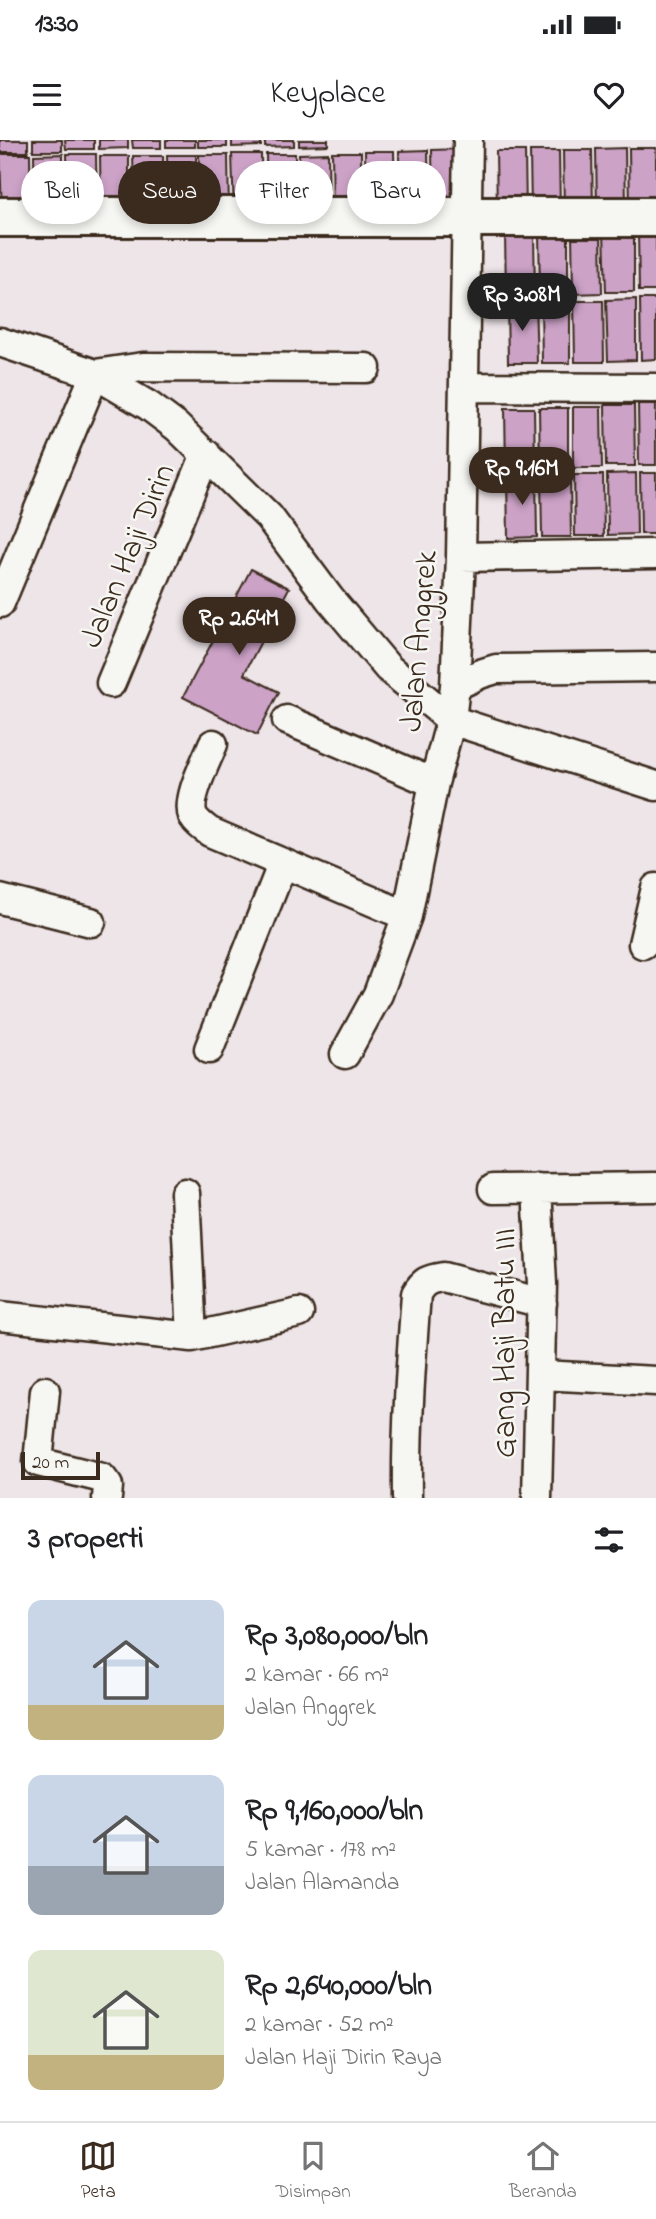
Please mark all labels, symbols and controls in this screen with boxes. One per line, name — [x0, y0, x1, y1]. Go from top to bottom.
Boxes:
text: 13:30 — [35, 6, 78, 44]
text: Keyplace — [270, 71, 386, 118]
icon: menu — [28, 76, 66, 114]
icon: heart — [590, 76, 628, 114]
chip: Beli — [21, 161, 104, 224]
chip: Sewa — [118, 161, 221, 224]
chip: Filter — [235, 161, 333, 224]
chip: Baru — [347, 161, 446, 224]
pin: Rp 3.08M — [450, 274, 594, 333]
text: Rp 3.08M — [483, 279, 561, 312]
pin: Rp 9.16M — [450, 448, 594, 507]
text: Rp 9.16M — [485, 453, 559, 486]
street label: Jalan Haji Dirin — [69, 457, 189, 656]
street label: Jalan Anggrek — [389, 548, 452, 734]
pin: Rp 2.64M — [167, 598, 311, 657]
text: Rp 2.64M — [199, 603, 279, 636]
street label: Gang Haji Batu III — [483, 1228, 530, 1458]
scale bar — [21, 1449, 100, 1481]
text: 20 m — [32, 1450, 69, 1477]
text: 3 properti — [28, 1518, 144, 1562]
icon: filters — [590, 1521, 628, 1559]
text: Rp 3,080,000/bln — [245, 1615, 428, 1659]
icon: home — [84, 1628, 168, 1712]
text: 2 kamar · 66 m² — [245, 1659, 389, 1692]
text: Jalan Anggrek — [245, 1692, 376, 1725]
text: Rp 9,160,000/bln — [245, 1790, 423, 1834]
icon: home — [84, 1803, 168, 1887]
text: 5 kamar · 178 m² — [245, 1834, 396, 1867]
text: Jalan Alamanda — [245, 1867, 399, 1900]
text: Rp 2,640,000/bln — [245, 1965, 432, 2009]
icon: home — [84, 1978, 168, 2062]
text: 2 kamar · 52 m² — [245, 2009, 394, 2042]
text: Jalan Haji Dirin Raya — [245, 2042, 442, 2075]
tab: Peta — [79, 2137, 117, 2206]
tab: Disimpan — [276, 2137, 351, 2206]
tab: Beranda — [509, 2137, 577, 2206]

